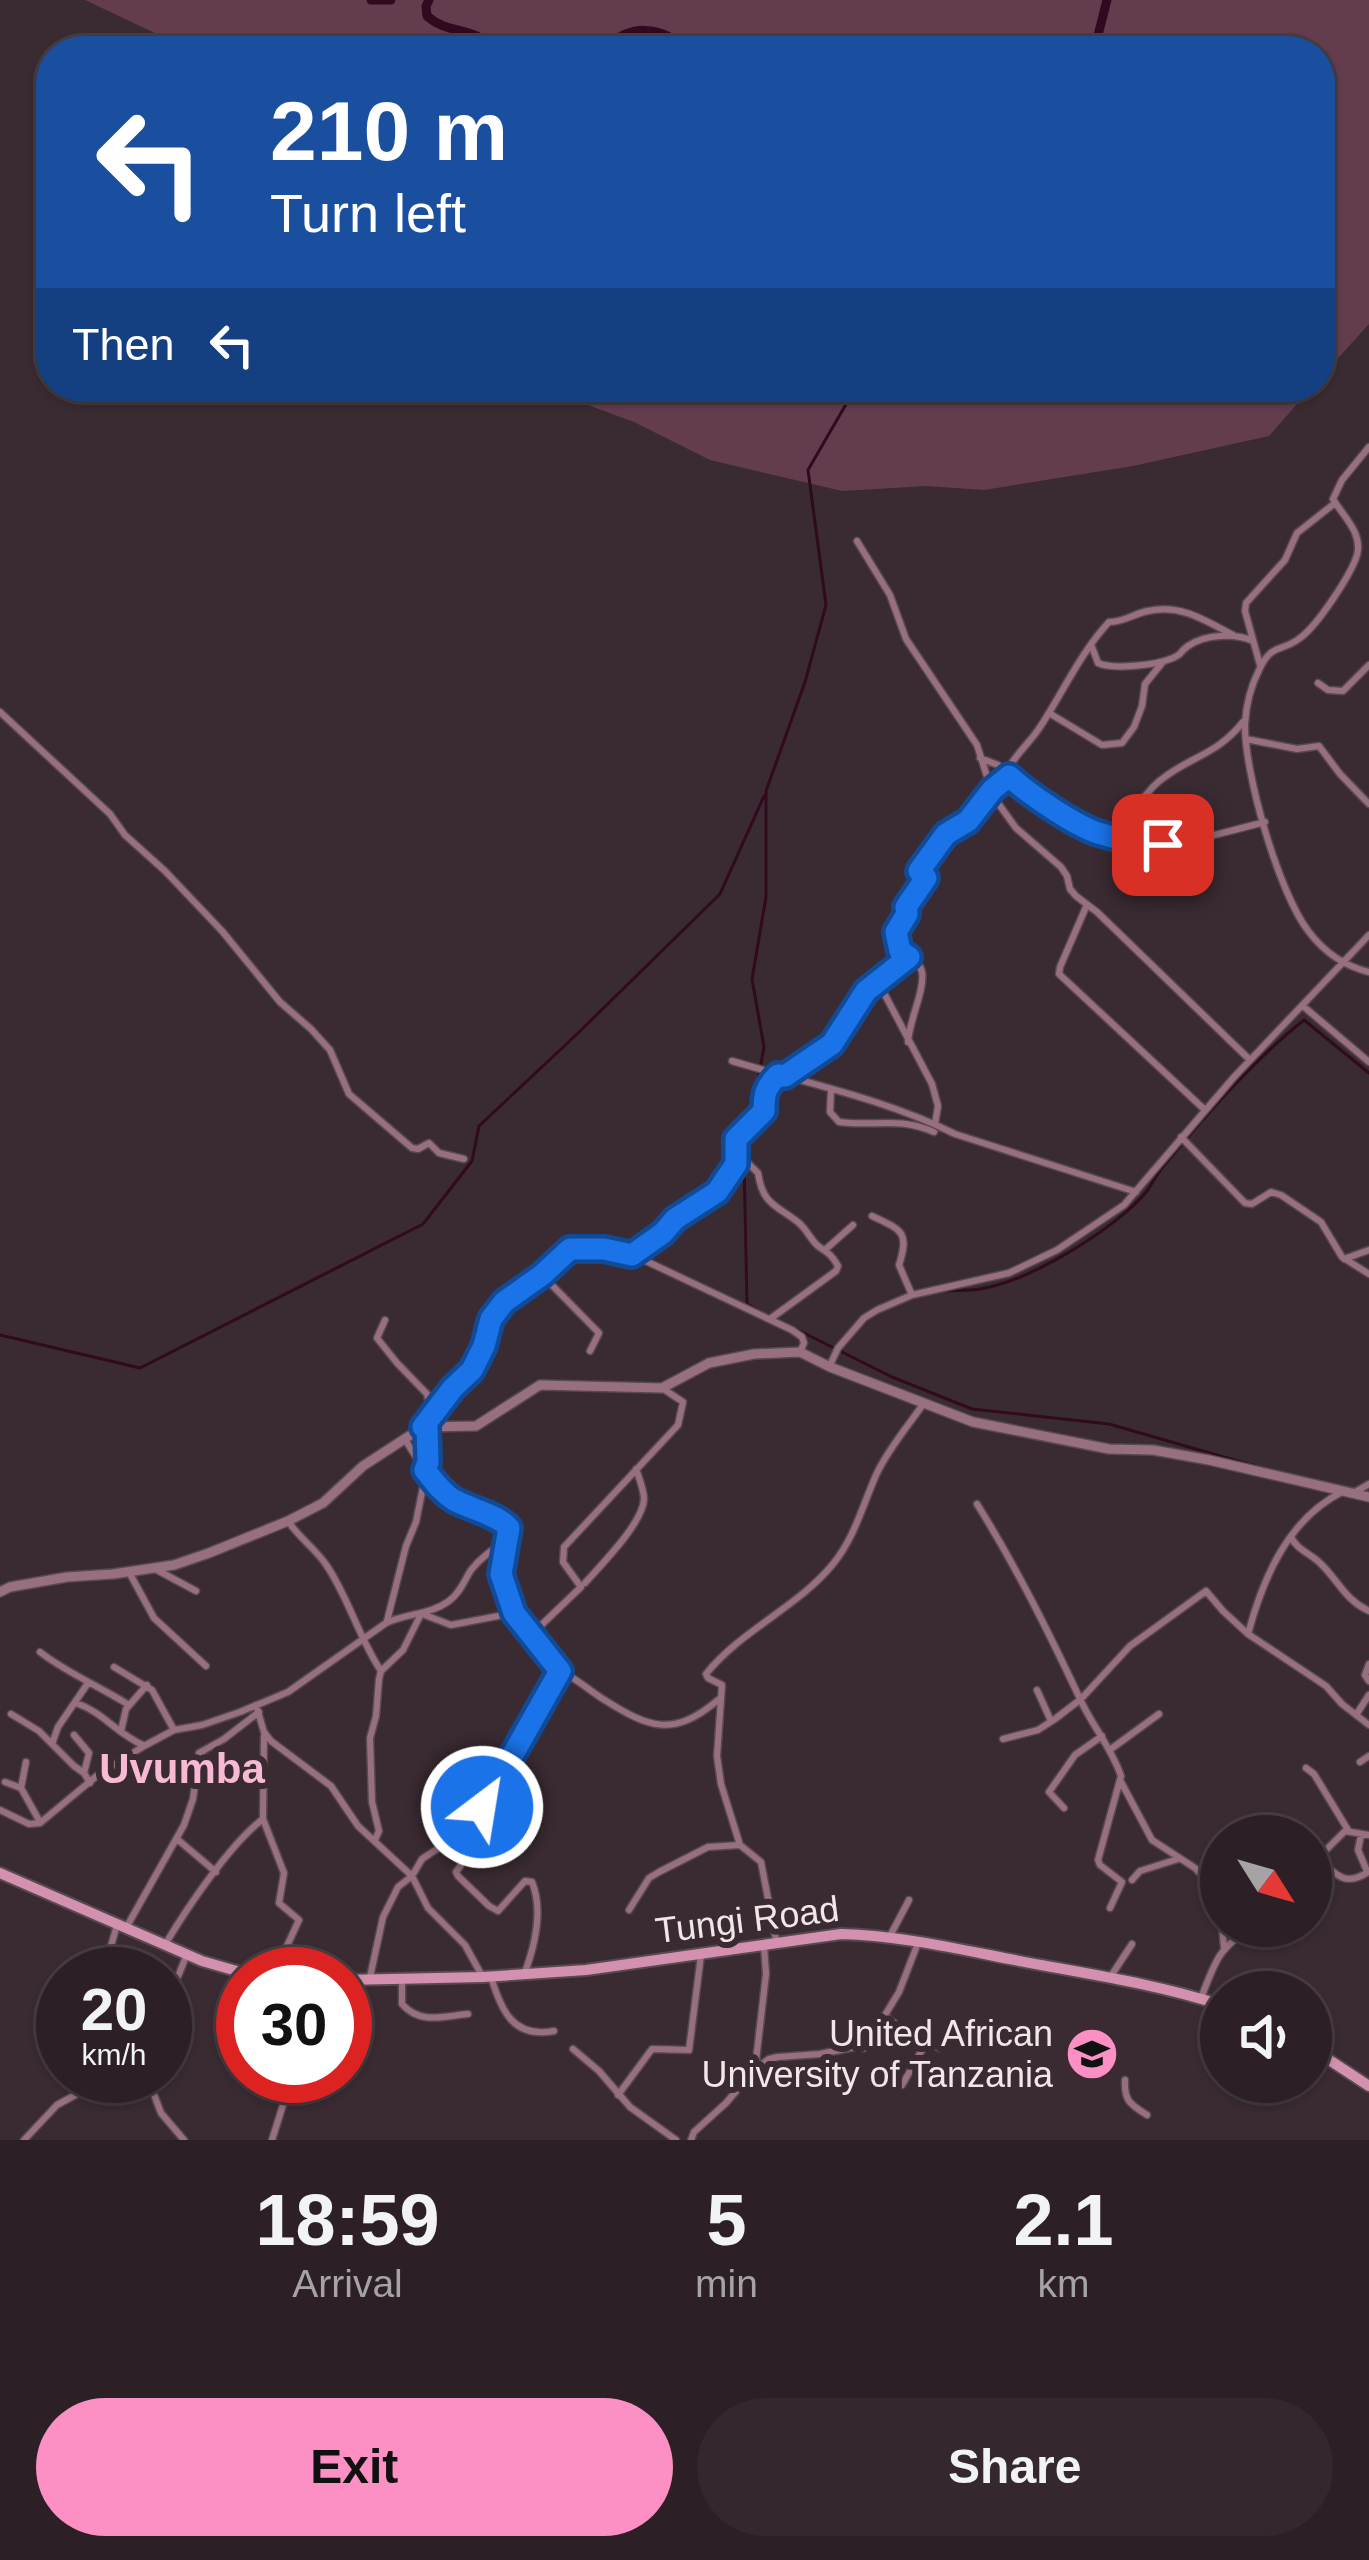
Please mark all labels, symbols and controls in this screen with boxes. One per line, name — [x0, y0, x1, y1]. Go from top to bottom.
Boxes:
icon: left — [72, 84, 228, 240]
text: 210 m — [270, 84, 508, 178]
text: Turn left — [270, 183, 466, 243]
icon: left — [199, 312, 265, 378]
text: Then — [72, 319, 175, 370]
pin — [1112, 794, 1214, 896]
icon: arrive — [1130, 812, 1196, 878]
position arrow — [419, 1744, 545, 1870]
district label: Uvumba — [99, 1745, 265, 1792]
north arrow — [1200, 1815, 1332, 1947]
map controls — [1200, 1815, 1332, 2103]
street label: Tungi Road — [653, 1888, 841, 1951]
speed limit sign: 30 — [216, 1947, 372, 2103]
button: sound — [1200, 1971, 1332, 2103]
text: 20 — [81, 1976, 147, 2043]
place label: United African University of Tanzania — [701, 2013, 1054, 2095]
school or university icon: United African University of Tanzania — [1064, 2026, 1120, 2082]
text: km/h — [81, 2038, 147, 2071]
text: 18:59 — [255, 2180, 440, 2260]
text: 5 — [706, 2180, 747, 2260]
text: 2.1 — [1013, 2180, 1114, 2260]
text: Arrival — [292, 2262, 403, 2305]
text: min — [695, 2262, 758, 2305]
text: km — [1037, 2262, 1089, 2305]
button: Exit — [36, 2398, 673, 2536]
button: Share — [697, 2398, 1333, 2536]

